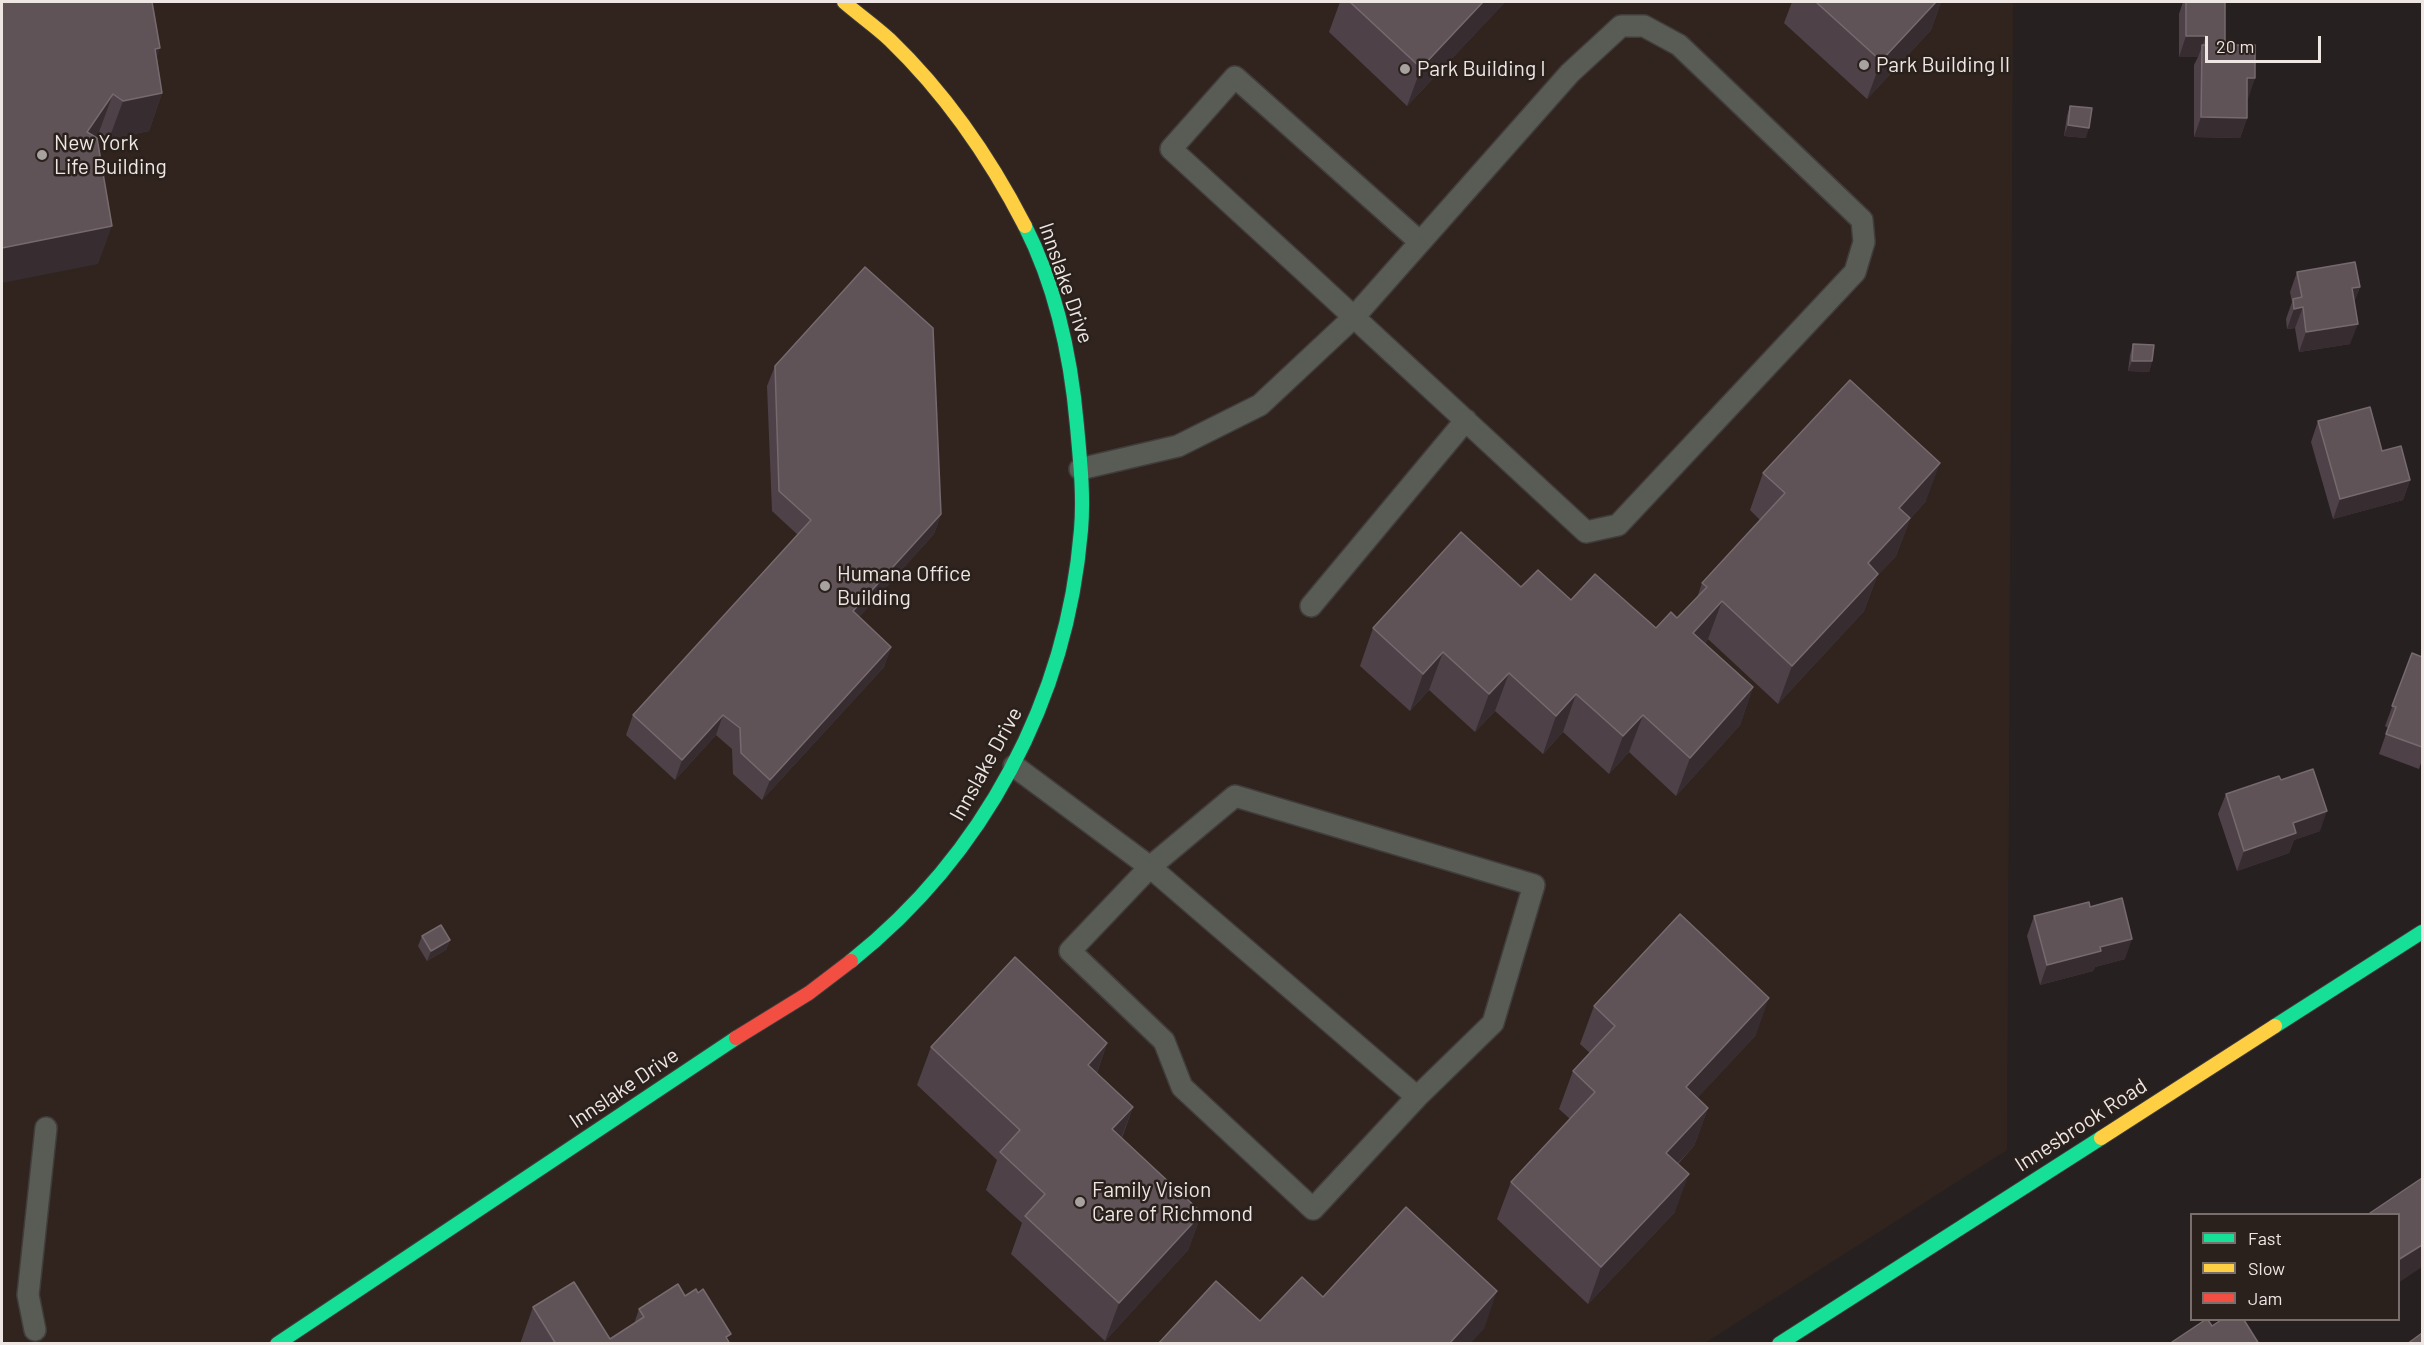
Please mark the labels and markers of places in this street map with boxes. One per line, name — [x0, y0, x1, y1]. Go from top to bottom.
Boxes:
place label: Park Building II — [1876, 52, 2010, 78]
place label: Park Building I — [1417, 56, 1546, 82]
marker: Park Building II — [1857, 58, 1871, 72]
marker: Park Building I — [1398, 62, 1412, 76]
place label: New York Life Building — [54, 130, 167, 180]
marker: New York Life Building — [35, 148, 49, 162]
place label: Humana Office Building — [837, 561, 971, 611]
marker: Humana Office Building — [818, 579, 832, 593]
place label: Family Vision Care of Richmond — [1092, 1177, 1253, 1227]
marker: Family Vision Care of Richmond — [1073, 1195, 1087, 1209]

